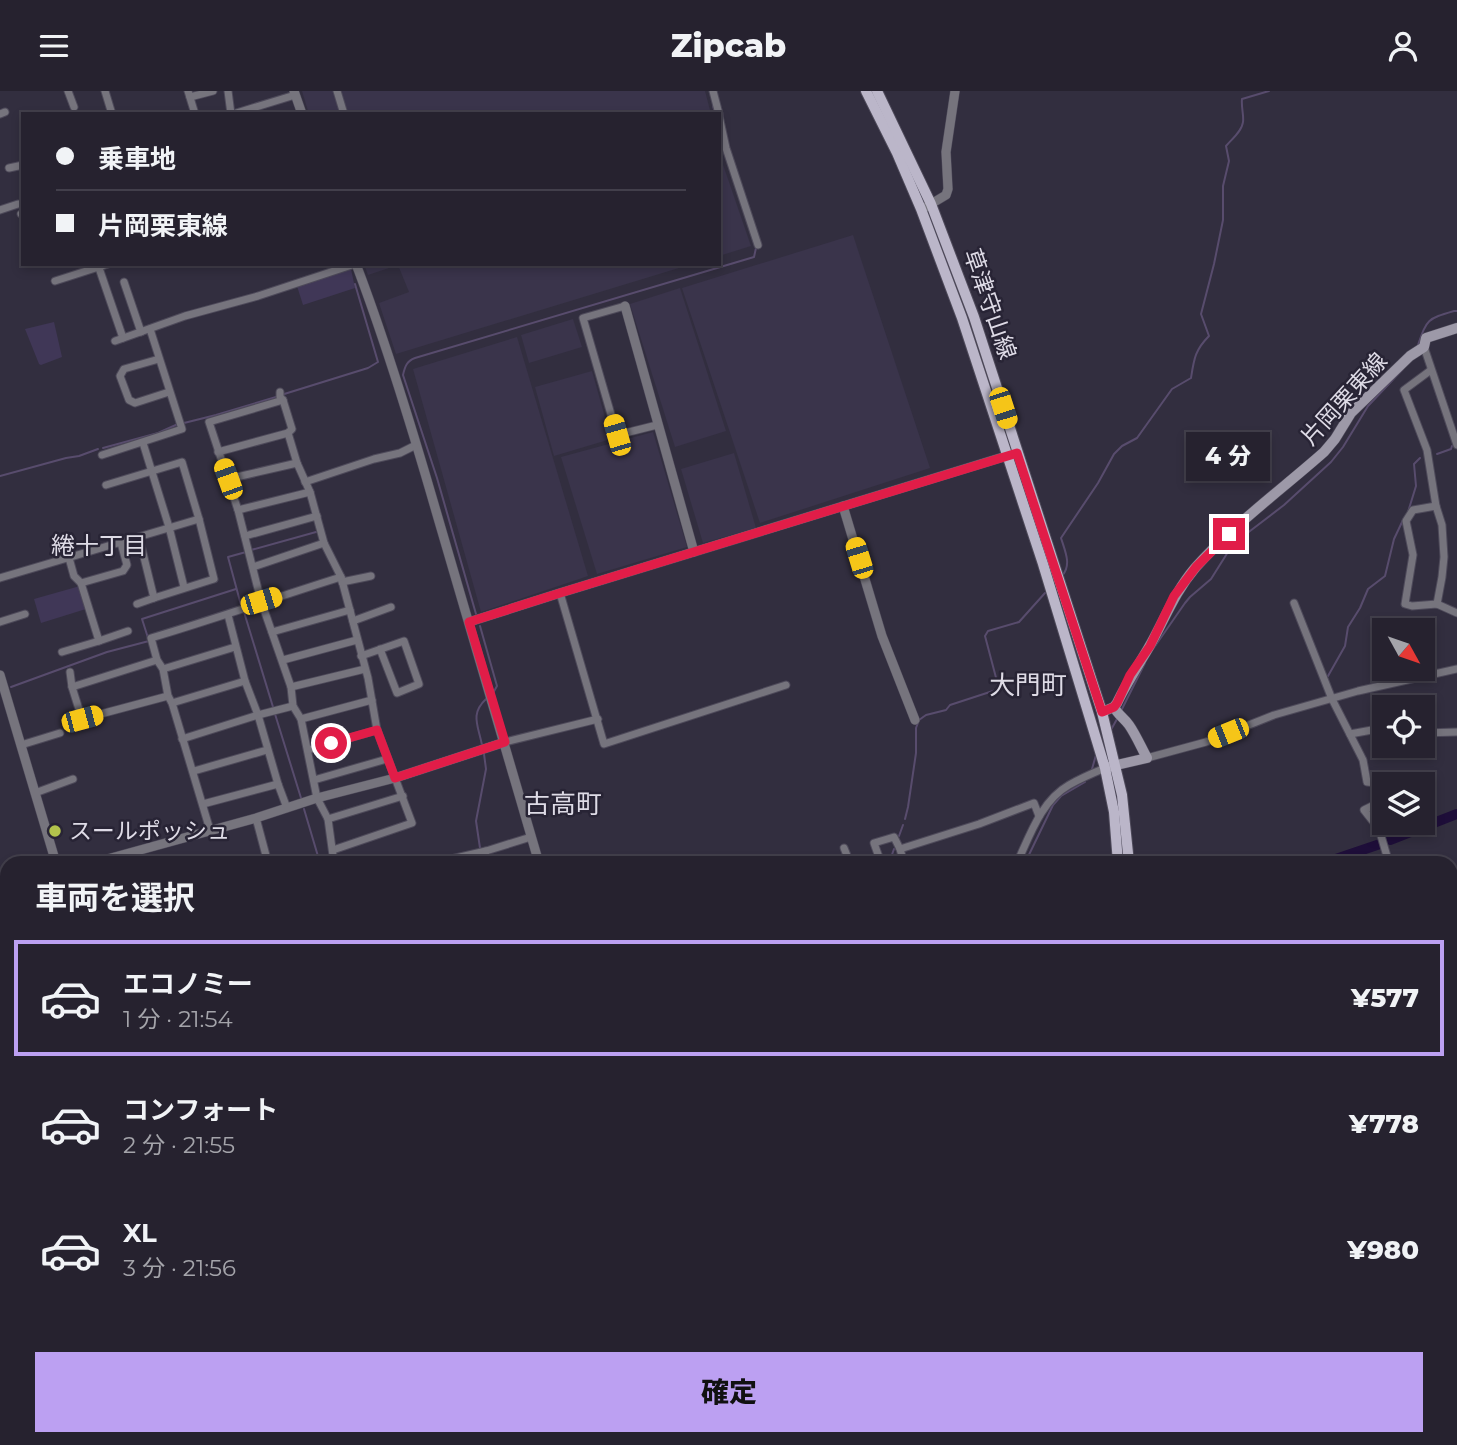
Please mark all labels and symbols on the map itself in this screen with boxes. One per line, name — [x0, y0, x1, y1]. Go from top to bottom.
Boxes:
street label: 草津守山線 — [958, 245, 1022, 363]
street label: 片岡栗東線 — [1295, 347, 1393, 451]
car — [987, 385, 1020, 431]
car — [602, 412, 633, 458]
callout: 4 分 — [1187, 433, 1271, 481]
car — [211, 456, 246, 502]
route end — [1213, 518, 1245, 550]
district label: 綣十丁目 — [51, 531, 147, 560]
car — [843, 535, 876, 581]
car — [238, 585, 285, 617]
north arrow — [1372, 618, 1435, 681]
district label: 大門町 — [989, 669, 1067, 701]
car — [59, 703, 106, 735]
car — [1205, 715, 1252, 751]
route start — [315, 727, 347, 759]
district label: 古高町 — [524, 788, 602, 820]
place label: スールポッシュ — [69, 817, 230, 845]
marker: スールポッシュ — [47, 823, 63, 839]

